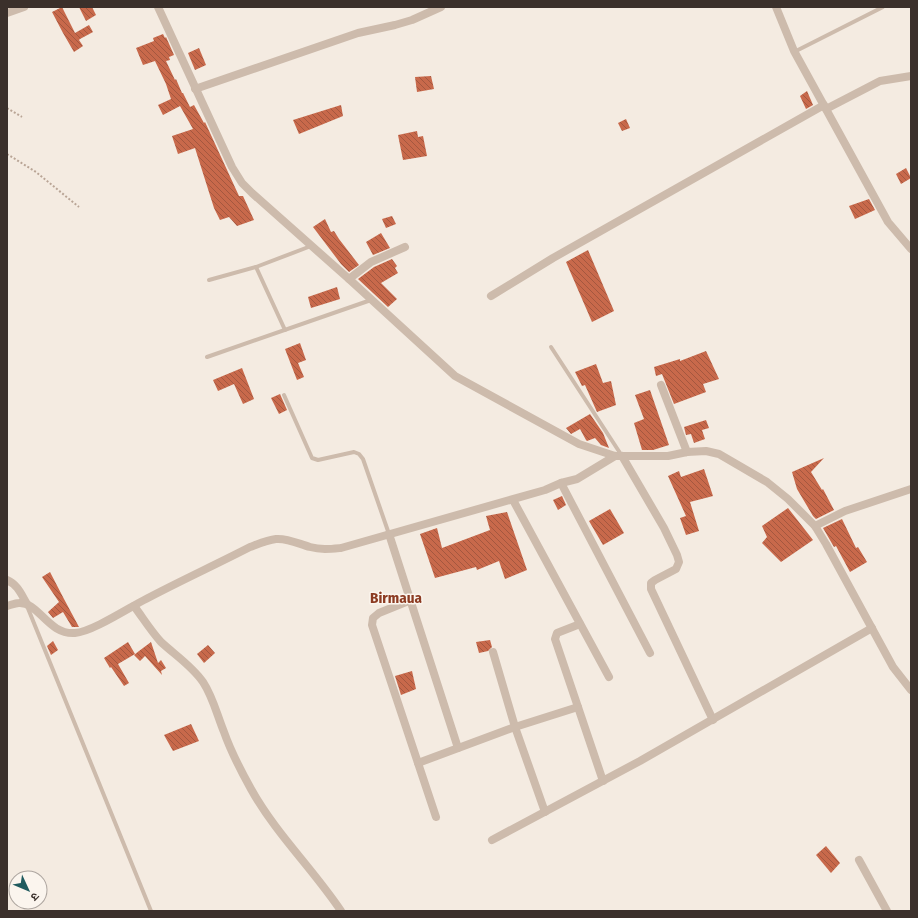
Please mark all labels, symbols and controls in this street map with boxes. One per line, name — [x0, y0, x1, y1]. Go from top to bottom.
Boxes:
district label: Birmaua — [370, 589, 422, 607]
north arrow — [8, 870, 48, 910]
text: उ — [28, 890, 42, 904]

